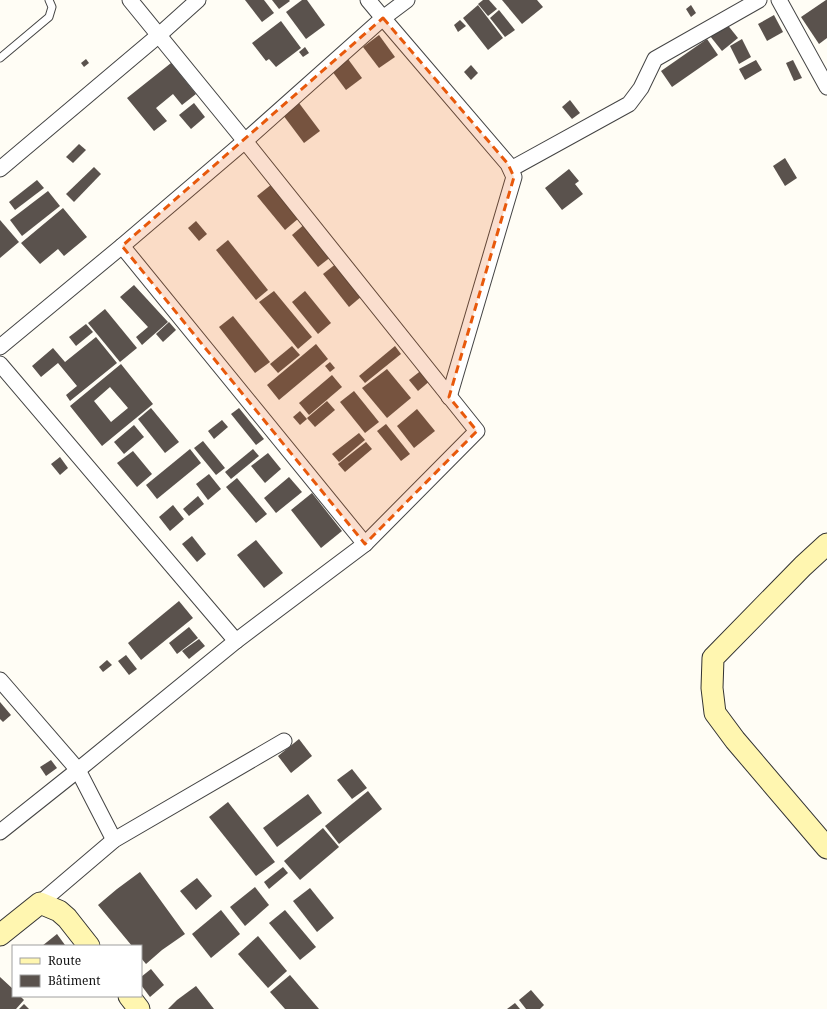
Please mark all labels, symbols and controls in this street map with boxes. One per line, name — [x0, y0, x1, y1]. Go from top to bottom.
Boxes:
legend — [12, 945, 142, 997]
text: Route — [48, 952, 81, 969]
text: Bâtiment — [48, 972, 100, 989]

